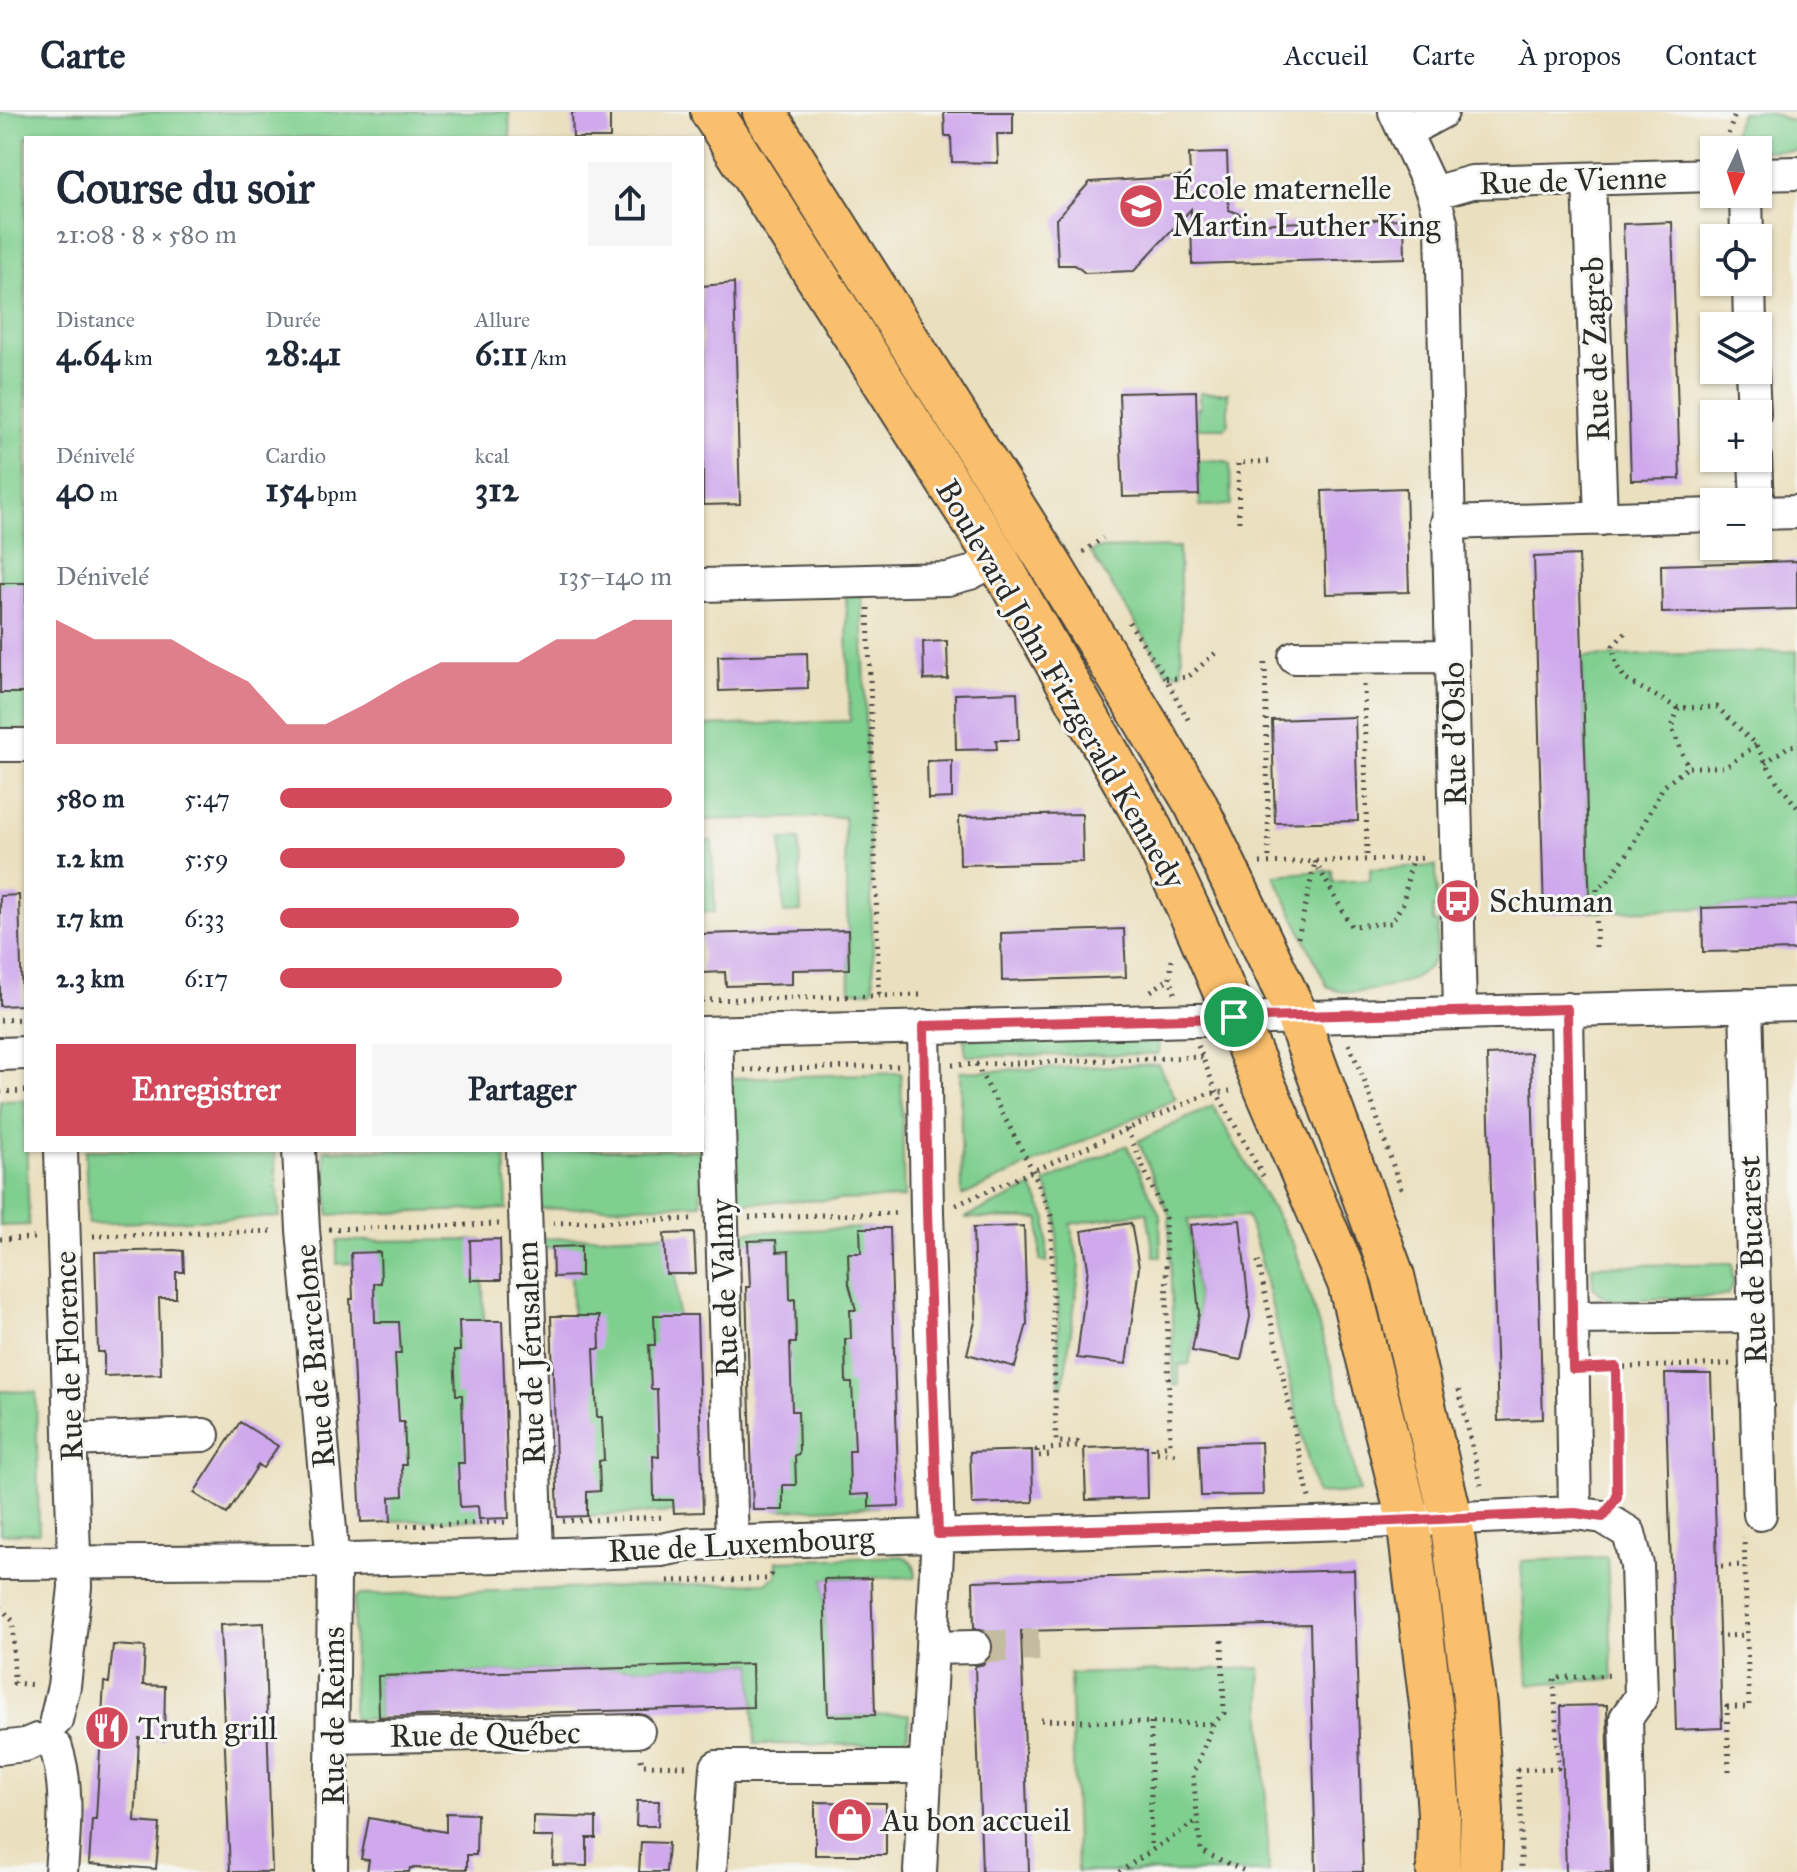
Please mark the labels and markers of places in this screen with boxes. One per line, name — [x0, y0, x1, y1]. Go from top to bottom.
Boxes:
place label: École maternelle Martin Luther King — [1172, 168, 1442, 245]
school or university icon: École maternelle Martin Luther King — [1117, 182, 1165, 230]
bus stop icon: Schuman — [1434, 877, 1482, 925]
place label: Schuman — [1489, 882, 1613, 921]
pin — [1200, 983, 1268, 1051]
restaurant icon: Truth grill — [83, 1704, 131, 1752]
place label: Truth grill — [138, 1709, 278, 1748]
shop icon: Au bon accueil — [826, 1796, 874, 1844]
place label: Au bon accueil — [879, 1801, 1071, 1840]

